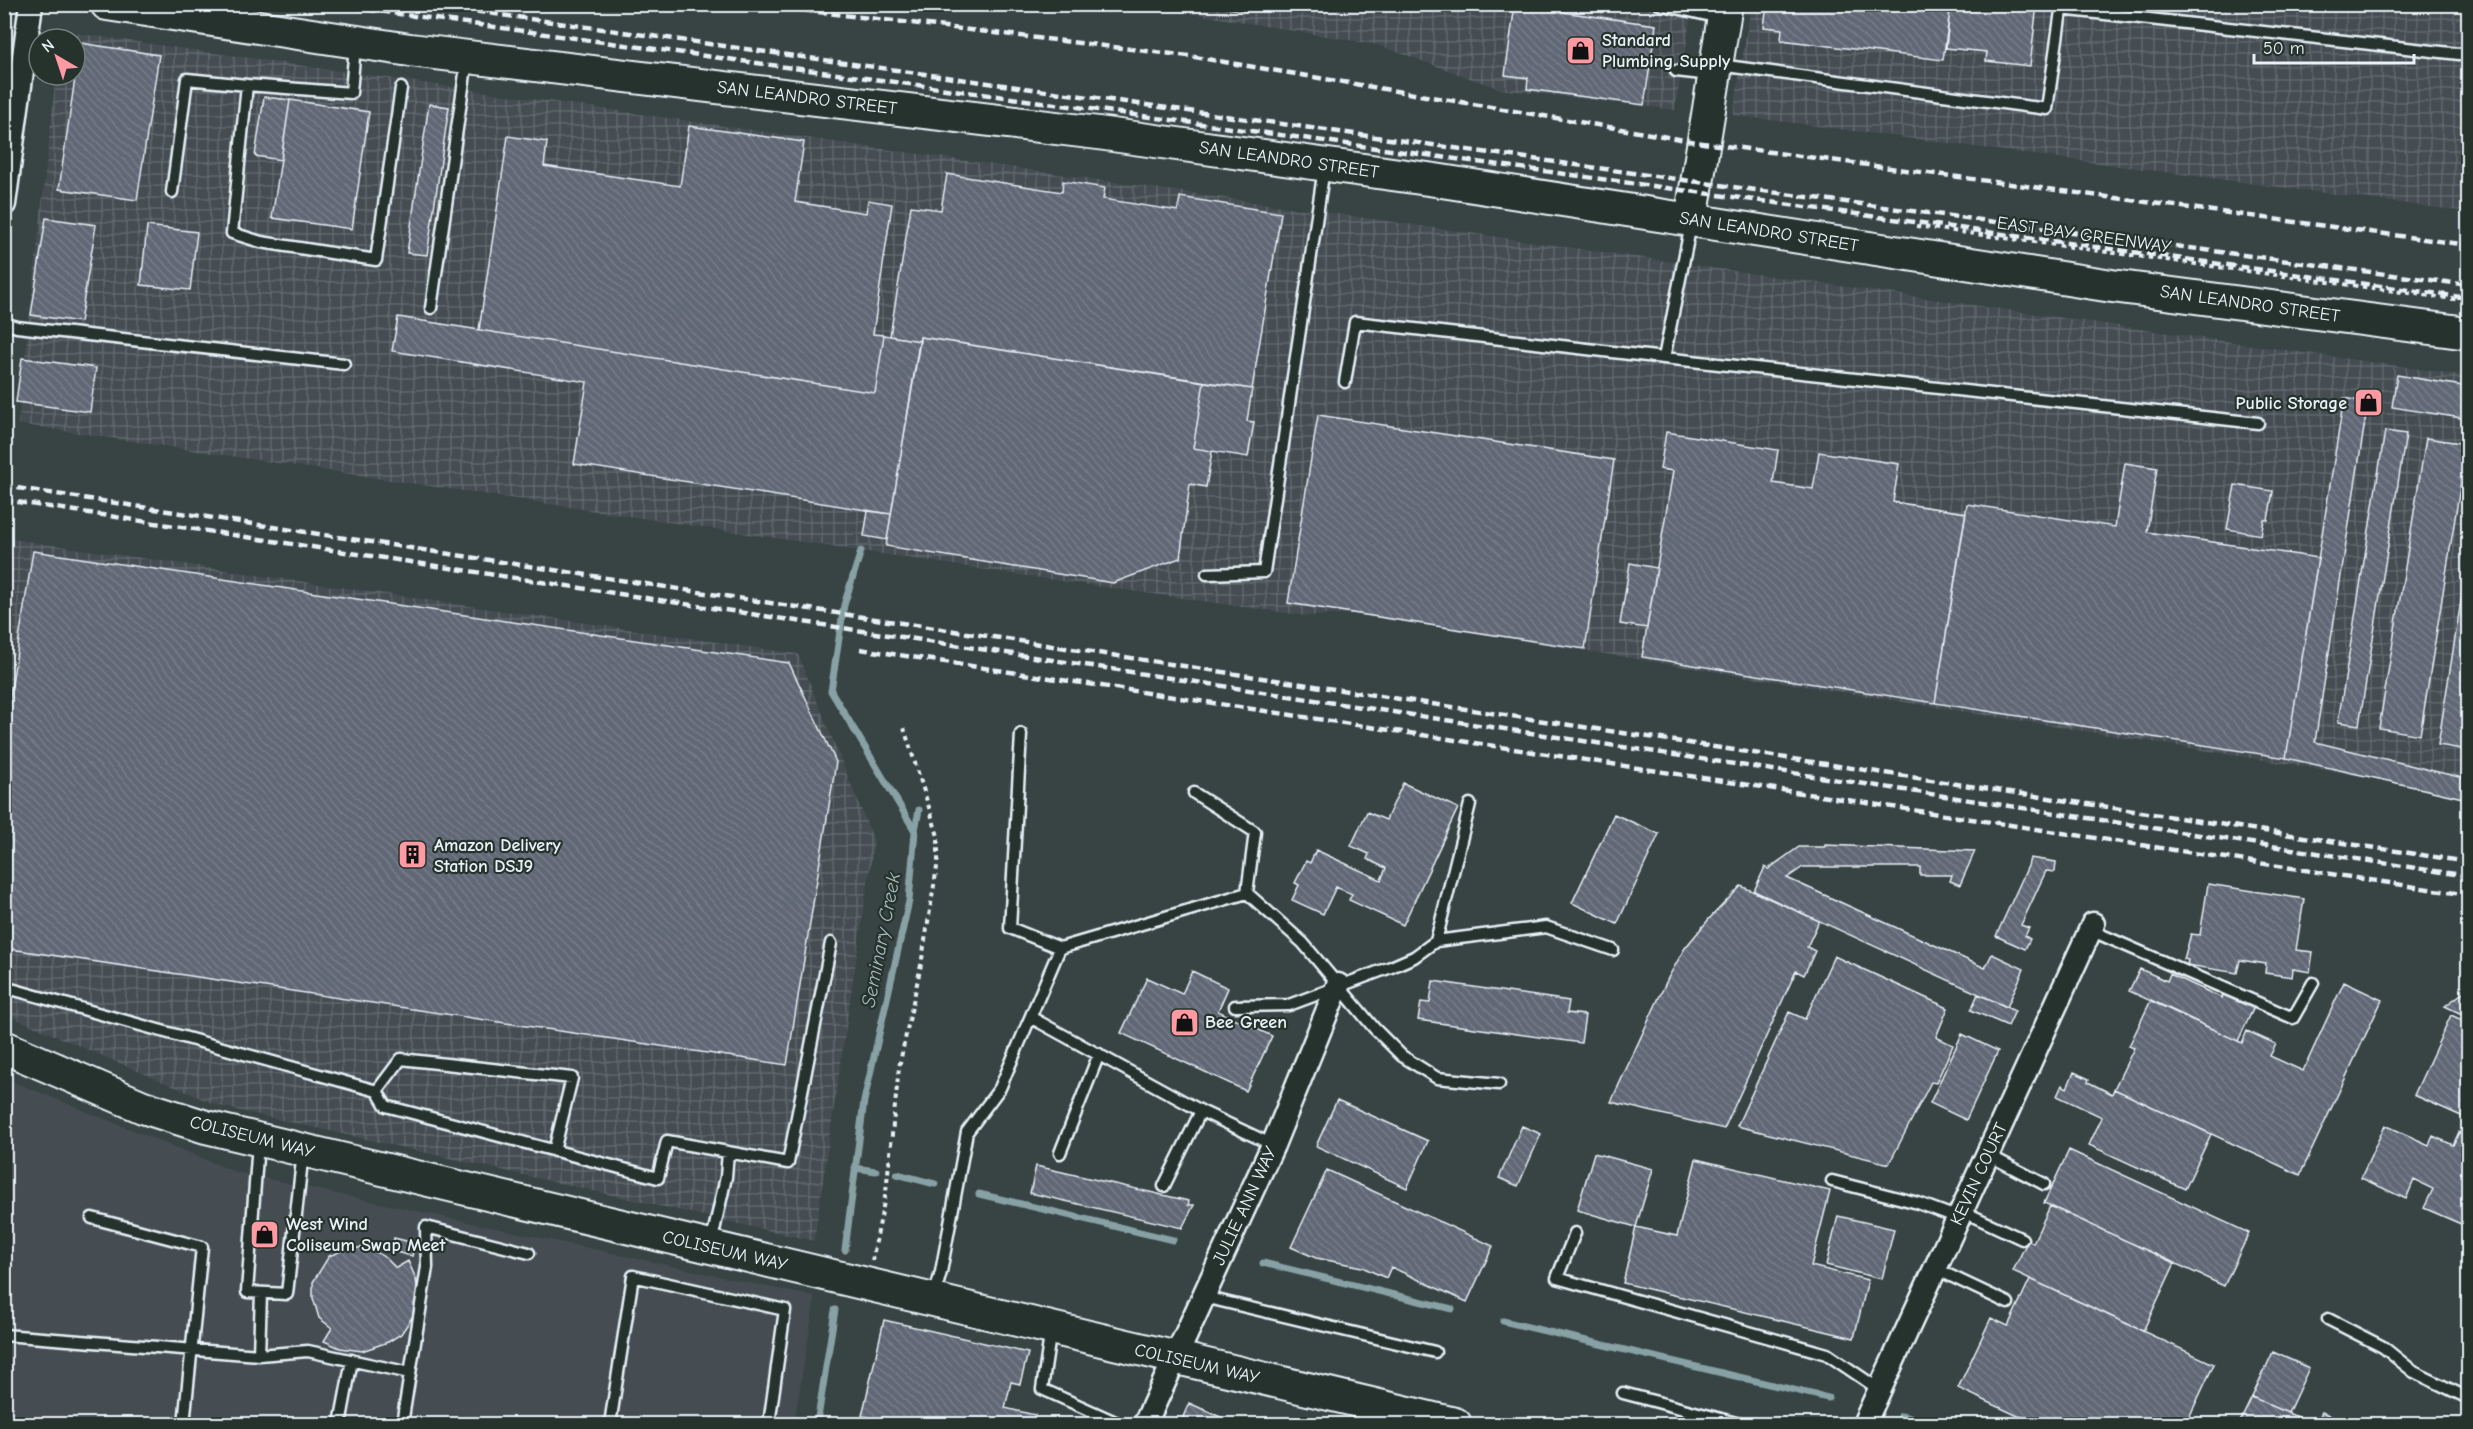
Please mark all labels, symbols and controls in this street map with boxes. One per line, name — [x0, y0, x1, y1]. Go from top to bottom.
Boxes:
north arrow — [27, 27, 87, 87]
scale bar — [2254, 27, 2414, 65]
place label: Standard Plumbing Supply — [1602, 30, 1731, 72]
shop icon: Standard Plumbing Supply — [1565, 34, 1597, 66]
text: N — [38, 36, 58, 56]
text: 50 m — [2263, 38, 2305, 59]
street label: SAN LEANDRO STREET — [716, 77, 899, 120]
street label: SAN LEANDRO STREET — [1198, 137, 1381, 183]
street label: SAN LEANDRO STREET — [1678, 207, 1861, 257]
street label: EAST BAY GREENWAY — [1995, 212, 2173, 258]
street label: SAN LEANDRO STREET — [2159, 281, 2342, 327]
shop icon: Public Storage — [2352, 387, 2384, 419]
place label: Public Storage — [2236, 393, 2347, 414]
place label: Amazon Delivery Station DSJ9 — [434, 835, 561, 877]
building icon: Amazon Delivery Station DSJ9 — [397, 839, 429, 871]
water label: Seminary Creek — [857, 871, 905, 1009]
shop icon: Bee Green — [1168, 1006, 1200, 1038]
place label: Bee Green — [1205, 1012, 1287, 1033]
street label: COLISEUM WAY — [187, 1111, 317, 1163]
street label: KEVIN COURT — [1946, 1119, 2012, 1229]
street label: JULIE ANN WAY — [1208, 1143, 1282, 1269]
place label: West Wind Coliseum Swap Meet — [286, 1214, 446, 1256]
shop icon: West Wind Coliseum Swap Meet — [249, 1218, 281, 1250]
street label: COLISEUM WAY — [660, 1226, 790, 1276]
street label: COLISEUM WAY — [1132, 1339, 1262, 1389]

